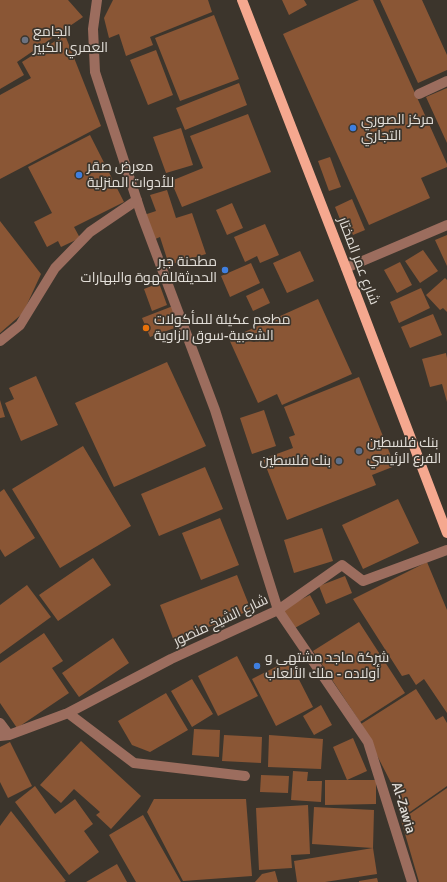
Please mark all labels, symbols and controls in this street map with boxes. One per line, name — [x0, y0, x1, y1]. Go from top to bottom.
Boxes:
place label: الجامع العمري الكبير — [33, 24, 108, 56]
marker: الجامع العمري الكبير — [20, 35, 30, 45]
place label: مركز الصوري التجاري — [361, 112, 434, 144]
marker: مركز الصوري التجاري — [348, 123, 358, 133]
place label: معرض صقر للأدوات المنزلية — [87, 159, 174, 192]
marker: معرض صقر للأدوات المنزلية — [74, 170, 84, 180]
street label: شارع عمر المختار — [334, 215, 382, 307]
place label: مطحنة جبر الحديثةللقهوة والبهارات — [81, 254, 217, 286]
marker: مطحنة جبر الحديثةللقهوة والبهارات — [220, 265, 230, 275]
place label: مطعم عكيلة للمأكولات الشعبية-سوق الزاوية — [154, 312, 290, 344]
marker: مطعم عكيلة للمأكولات الشعبية-سوق الزاوية — [141, 323, 151, 333]
place label: بنك فلسطين الفرع الرئيسي — [367, 435, 441, 468]
marker: بنك فلسطين الفرع الرئيسي — [354, 446, 364, 456]
place label: بنك فلسطين — [259, 453, 331, 469]
marker: بنك فلسطين — [334, 456, 344, 466]
street label: شارع الشيخ منصور — [171, 592, 271, 650]
place label: شركة ماجد مشتهى و أولاده - ملك الألعاب — [265, 650, 389, 682]
marker: شركة ماجد مشتهى و أولاده - ملك الألعاب — [252, 661, 262, 671]
street label: Al-Zawia — [387, 780, 419, 836]

